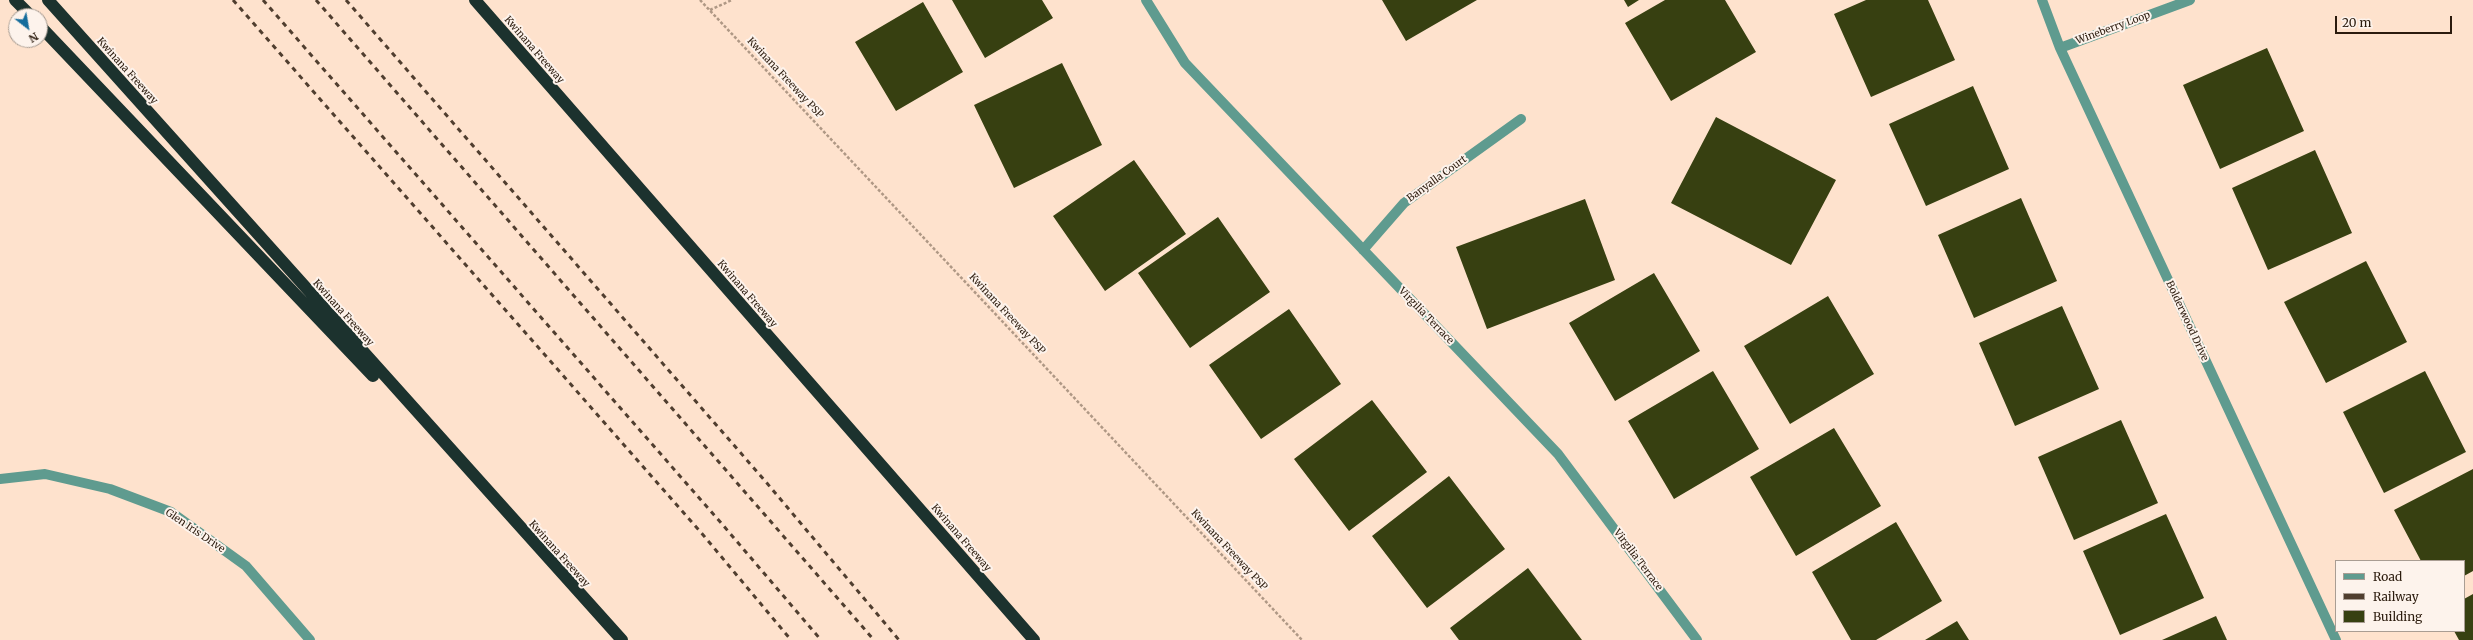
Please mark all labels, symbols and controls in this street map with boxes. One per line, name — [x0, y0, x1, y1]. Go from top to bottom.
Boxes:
north arrow — [8, 8, 48, 48]
scale bar — [2337, 8, 2454, 34]
street label: Wineberry Loop — [2074, 9, 2152, 47]
street label: Kwinana Freeway — [502, 14, 566, 86]
text: 20 m — [2342, 15, 2371, 30]
text: N — [26, 29, 41, 46]
street label: Kwinana Freeway — [94, 35, 160, 107]
street label: Kwinana Freeway PSP — [744, 35, 826, 121]
street label: Banyalla Court — [1405, 153, 1469, 205]
street label: Kwinana Freeway — [715, 258, 779, 330]
street label: Kwinana Freeway PSP — [966, 271, 1048, 357]
street label: Kwinana Freeway — [310, 277, 376, 349]
street label: Bolderwood Drive — [2163, 279, 2211, 363]
street label: Virgilia Terrace — [1396, 285, 1456, 347]
street label: Kwinana Freeway — [929, 502, 993, 574]
street label: Glen Iris Drive — [163, 507, 227, 555]
street label: Kwinana Freeway PSP — [1188, 507, 1270, 593]
street label: Kwinana Freeway — [526, 518, 592, 590]
street label: Virgilia Terrace — [1611, 527, 1665, 593]
legend — [2335, 560, 2465, 632]
text: Road — [2373, 569, 2402, 584]
text: Railway — [2373, 589, 2419, 604]
text: Building — [2373, 609, 2422, 624]

